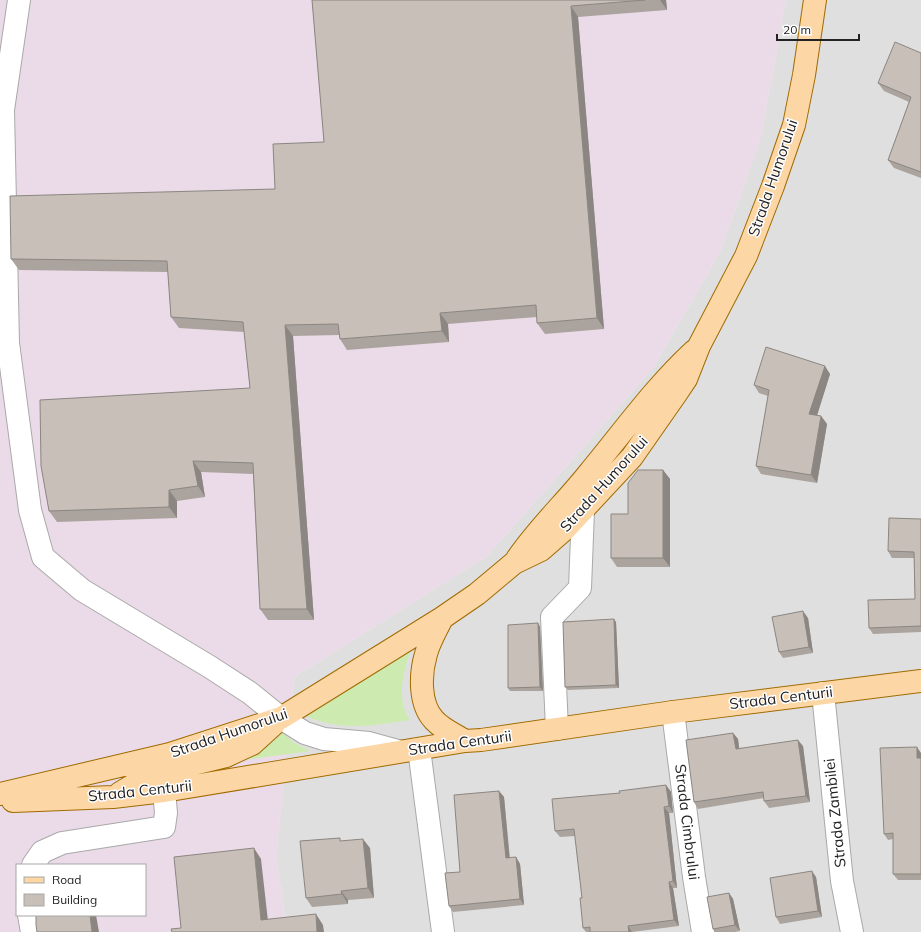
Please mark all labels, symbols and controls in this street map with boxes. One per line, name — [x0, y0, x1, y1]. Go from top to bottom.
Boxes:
scale bar — [777, 16, 859, 42]
text: 20 m — [783, 22, 811, 37]
street label: Strada Humorului — [744, 117, 801, 239]
street label: Strada Humorului — [556, 432, 652, 536]
street label: Strada Centurii — [728, 682, 834, 713]
street label: Strada Humorului — [168, 704, 290, 761]
street label: Strada Centurii — [407, 726, 513, 759]
street label: Strada Zambilei — [819, 758, 850, 869]
street label: Strada Cimbrului — [671, 763, 704, 881]
street label: Strada Centurii — [87, 776, 193, 805]
legend — [16, 864, 146, 916]
text: Road — [52, 872, 81, 887]
text: Building — [52, 892, 97, 907]

